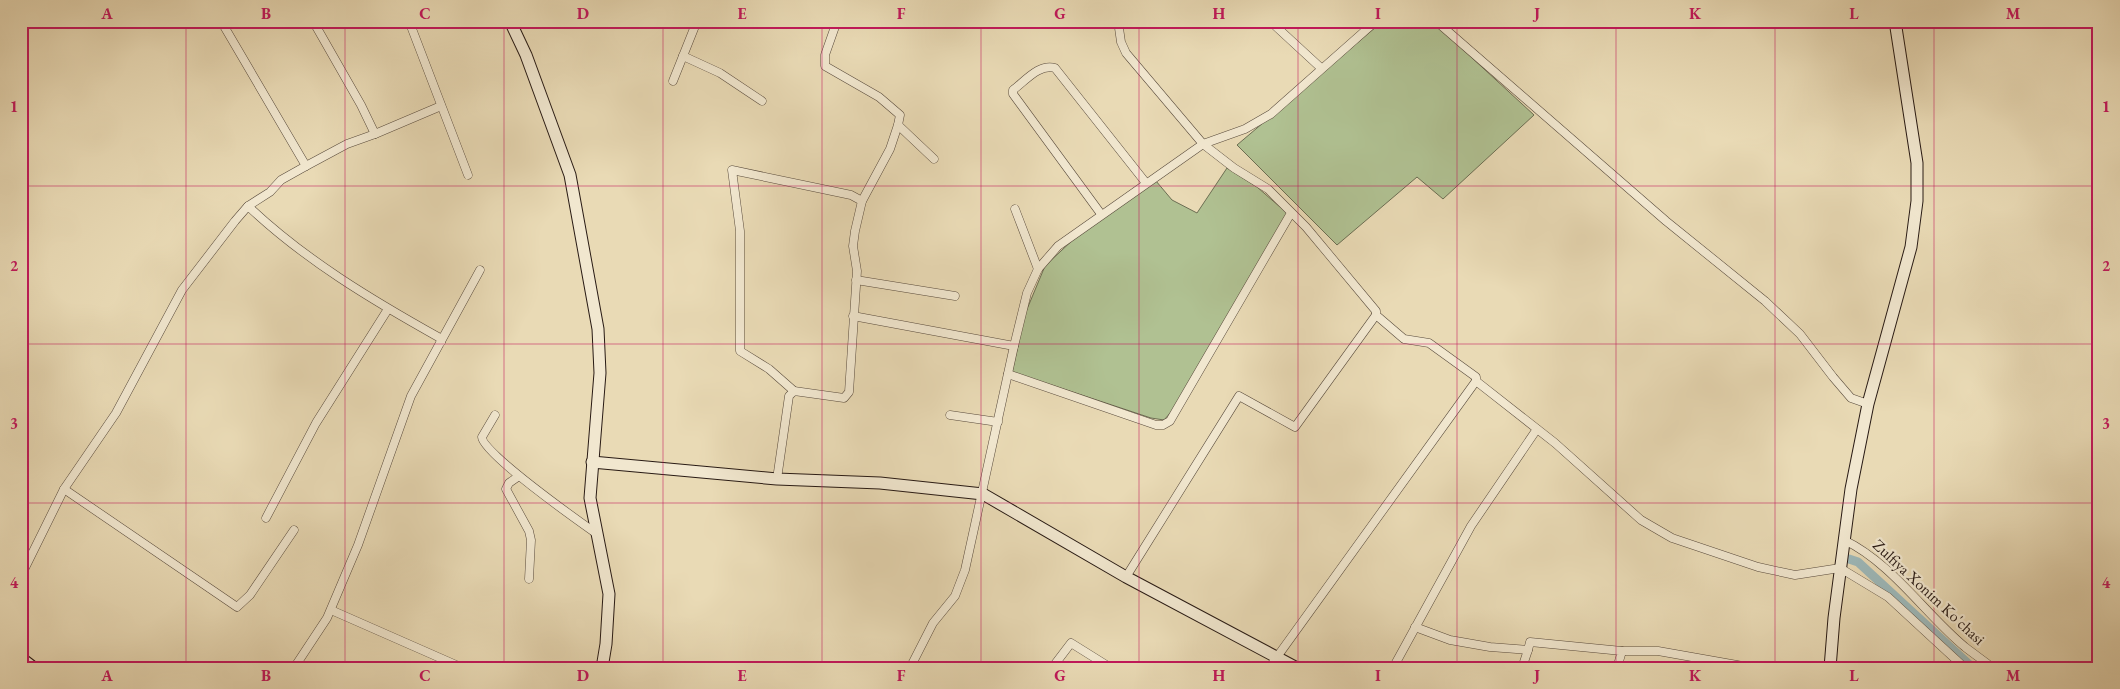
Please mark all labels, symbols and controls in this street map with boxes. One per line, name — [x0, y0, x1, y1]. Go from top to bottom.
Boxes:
text: A — [100, 3, 113, 24]
text: B — [261, 3, 271, 24]
text: C — [419, 3, 431, 24]
text: D — [577, 3, 589, 24]
text: E — [737, 3, 747, 24]
text: F — [897, 3, 906, 24]
text: G — [1054, 3, 1066, 24]
text: H — [1213, 3, 1226, 24]
text: I — [1375, 3, 1381, 24]
text: J — [1532, 3, 1540, 24]
text: K — [1689, 3, 1702, 24]
text: L — [1849, 3, 1859, 24]
text: M — [2006, 3, 2021, 24]
text: 1 — [10, 96, 18, 117]
text: 1 — [2102, 96, 2110, 117]
text: 2 — [10, 255, 19, 276]
text: 2 — [2102, 255, 2111, 276]
text: 3 — [10, 413, 18, 434]
text: 3 — [2102, 413, 2110, 434]
street label: Zulfiya Xonim Ko'chasi — [1868, 535, 1990, 650]
text: 4 — [10, 572, 19, 593]
text: 4 — [2102, 572, 2111, 593]
text: A — [100, 665, 113, 686]
text: B — [261, 665, 271, 686]
text: C — [419, 665, 431, 686]
text: D — [577, 665, 589, 686]
text: E — [737, 665, 747, 686]
text: F — [897, 665, 906, 686]
text: G — [1054, 665, 1066, 686]
text: H — [1213, 665, 1226, 686]
text: I — [1375, 665, 1381, 686]
text: J — [1532, 665, 1540, 686]
text: K — [1689, 665, 1702, 686]
text: L — [1849, 665, 1859, 686]
text: M — [2006, 665, 2021, 686]

